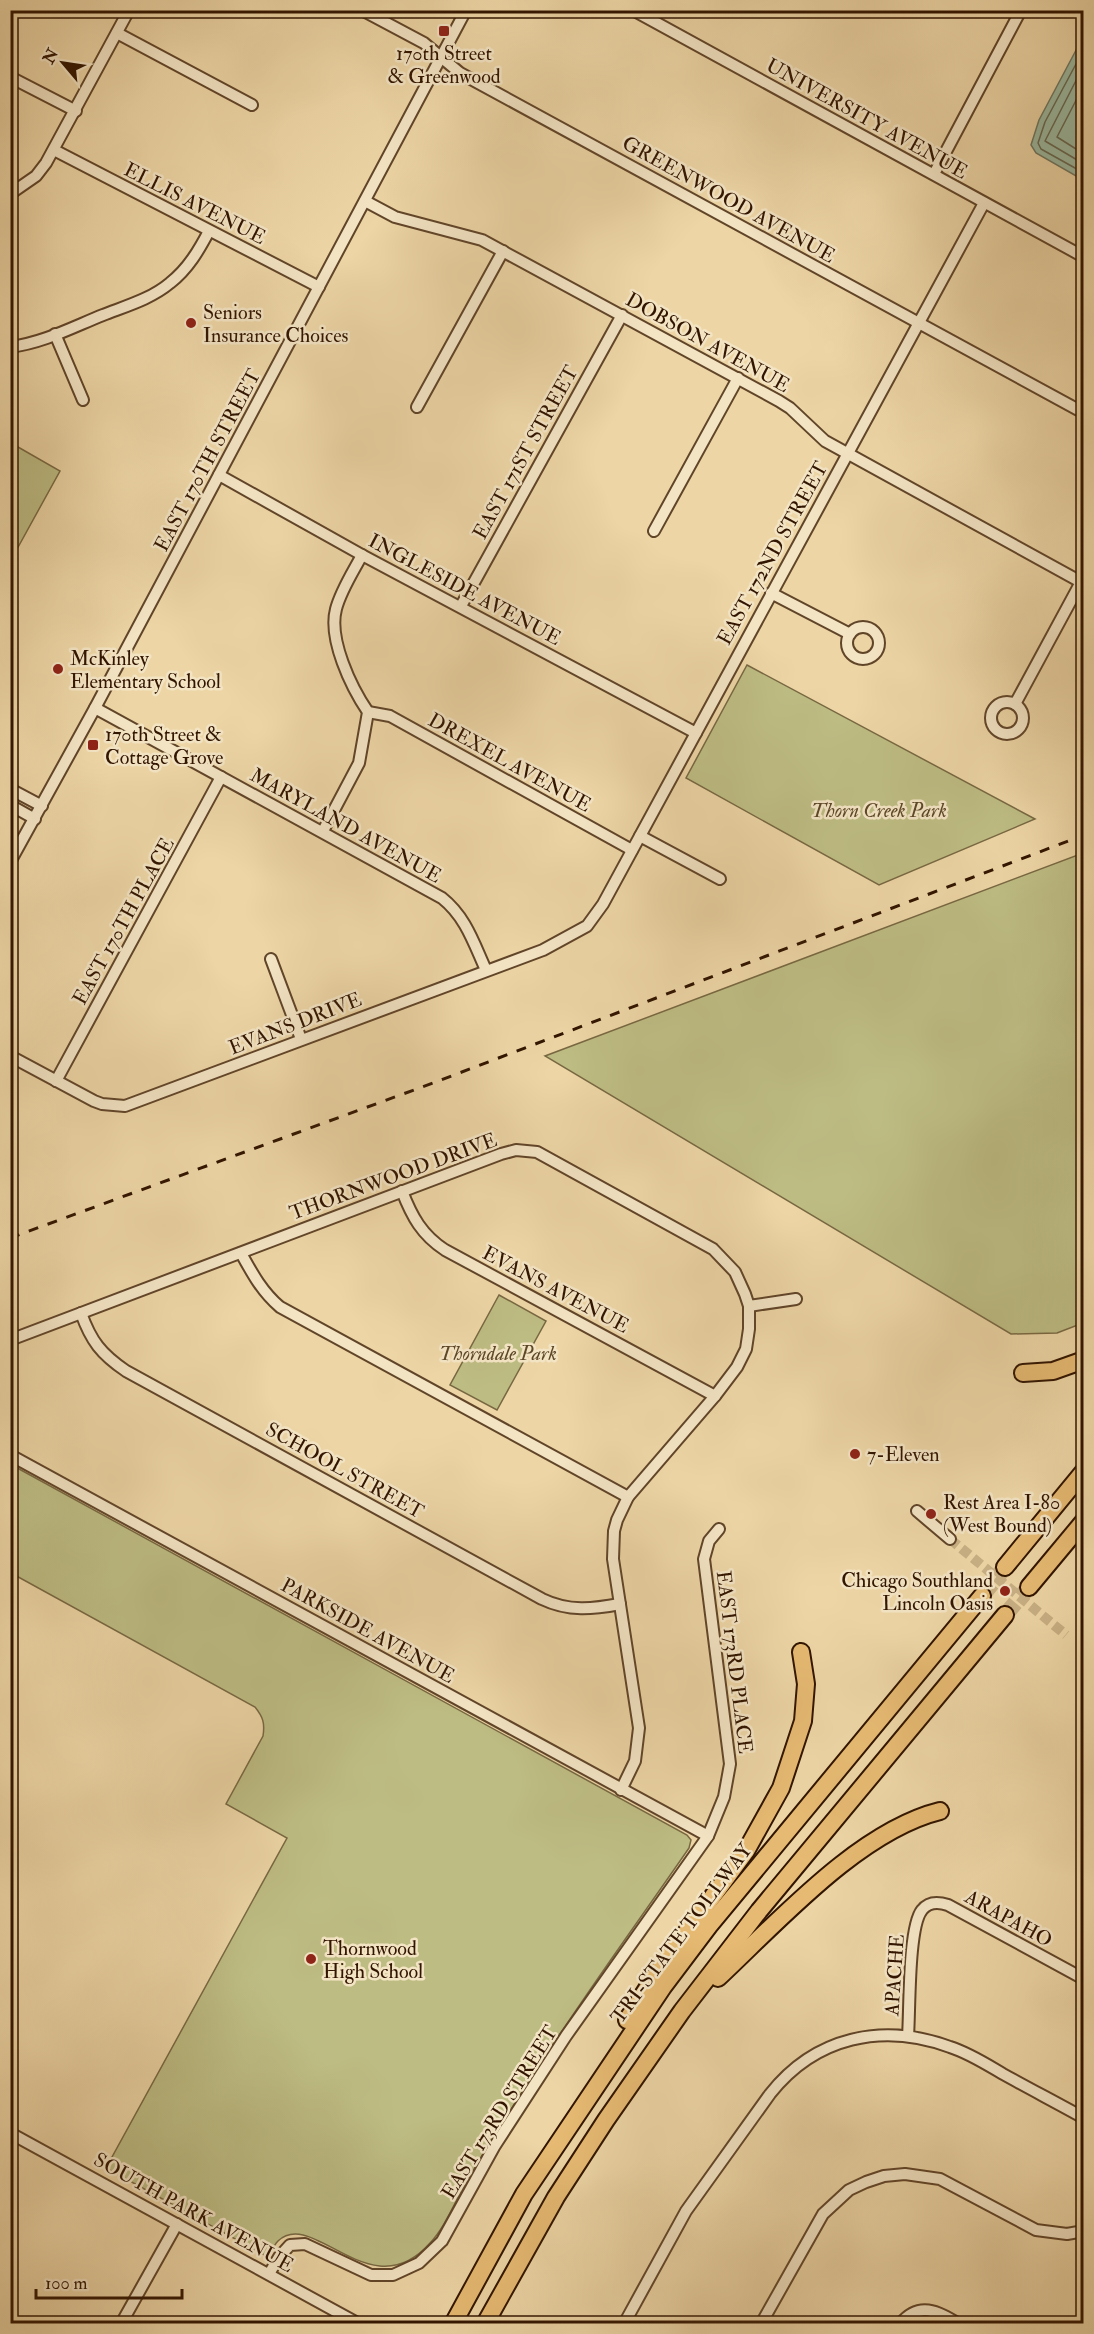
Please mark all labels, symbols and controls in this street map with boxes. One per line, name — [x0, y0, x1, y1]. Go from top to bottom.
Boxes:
marker: 170th Street & Greenwood — [437, 24, 451, 38]
north arrow — [33, 33, 93, 93]
place label: 170th Street & Greenwood — [387, 41, 501, 89]
text: N — [38, 45, 63, 68]
street label: UNIVERSITY AVENUE — [761, 53, 972, 184]
street label: GREENWOOD AVENUE — [618, 130, 840, 268]
street label: ELLIS AVENUE — [120, 157, 270, 250]
street label: DOBSON AVENUE — [621, 287, 794, 398]
place label: Seniors Insurance Choices — [203, 300, 349, 348]
marker: Seniors Insurance Choices — [184, 316, 198, 330]
street label: EAST 171ST STREET — [467, 361, 584, 544]
street label: EAST 170TH STREET — [149, 365, 266, 556]
street label: EAST 172ND STREET — [712, 457, 833, 649]
street label: INGLESIDE AVENUE — [364, 528, 565, 651]
place label: McKinley Elementary School — [70, 646, 221, 694]
marker: McKinley Elementary School — [51, 662, 65, 676]
street label: DREXEL AVENUE — [424, 707, 596, 818]
place label: 170th Street & Cottage Grove — [105, 722, 223, 770]
marker: 170th Street & Cottage Grove — [86, 738, 100, 752]
street label: MARYLAND AVENUE — [246, 762, 446, 888]
park label: Thorn Creek Park — [811, 798, 947, 823]
street label: EAST 170TH PLACE — [67, 833, 180, 1009]
street label: EVANS DRIVE — [225, 987, 365, 1060]
street label: THORNWOOD DRIVE — [286, 1127, 500, 1226]
street label: EVANS AVENUE — [478, 1240, 633, 1339]
park label: Thorndale Park — [439, 1341, 557, 1366]
street label: SCHOOL STREET — [261, 1417, 428, 1524]
place label: 7-Eleven — [867, 1442, 940, 1467]
marker: 7-Eleven — [848, 1447, 862, 1461]
place label: Rest Area I-80 (West Bound) — [943, 1490, 1060, 1538]
marker: Rest Area I-80 (West Bound) — [924, 1507, 938, 1521]
place label: Chicago Southland Lincoln Oasis — [841, 1568, 993, 1616]
street label: EAST 173RD PLACE — [711, 1569, 758, 1755]
street label: PARKSIDE AVENUE — [276, 1572, 459, 1689]
marker: Chicago Southland Lincoln Oasis — [998, 1584, 1012, 1598]
street label: TRI-STATE TOLLWAY — [605, 1837, 758, 2029]
street label: ARAPAHO — [960, 1884, 1057, 1953]
street label: APACHE — [879, 1933, 910, 2018]
place label: Thornwood High School — [323, 1936, 423, 1984]
marker: Thornwood High School — [304, 1952, 318, 1966]
street label: EAST 173RD STREET — [436, 2021, 563, 2204]
street label: SOUTH PARK AVENUE — [89, 2147, 298, 2278]
scale bar — [36, 2262, 182, 2300]
text: 100 m — [45, 2272, 88, 2295]

